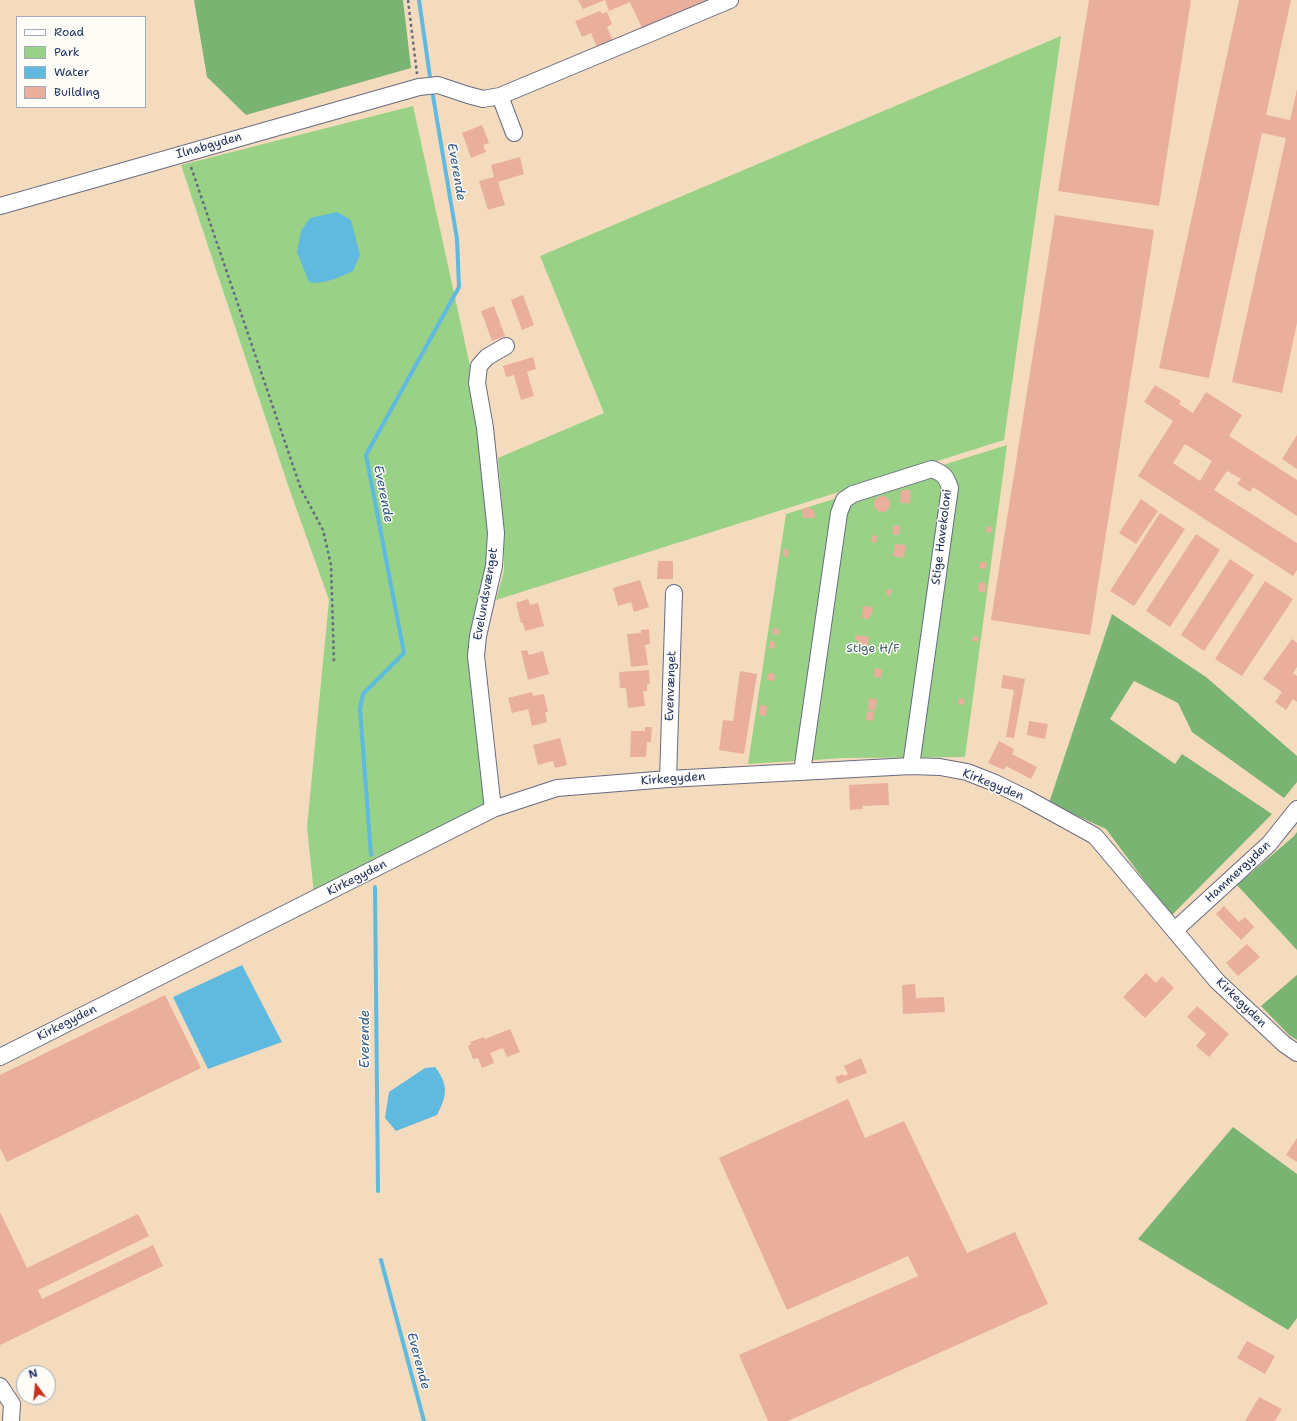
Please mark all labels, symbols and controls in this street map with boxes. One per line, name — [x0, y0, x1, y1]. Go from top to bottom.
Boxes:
legend — [16, 16, 146, 108]
text: Road — [54, 24, 84, 40]
text: Park — [54, 44, 80, 60]
text: Water — [54, 64, 89, 80]
text: Building — [54, 84, 100, 100]
street label: Ilnabgyden — [175, 130, 243, 162]
water label: Everende — [443, 142, 469, 202]
water label: Everende — [370, 464, 396, 524]
street label: Stige Havekoloni — [929, 488, 955, 586]
street label: Evelundsvænget — [471, 546, 501, 642]
park label: Stige H/F — [846, 642, 900, 656]
street label: Evenvænget — [663, 651, 679, 721]
street label: Kirkegyden — [960, 766, 1026, 804]
street label: Kirkegyden — [640, 770, 706, 788]
street label: Hammergyden — [1202, 838, 1274, 906]
street label: Kirkegyden — [325, 857, 389, 899]
street label: Kirkegyden — [1213, 975, 1269, 1031]
street label: Kirkegyden — [35, 1002, 99, 1044]
water label: Everende — [358, 1010, 374, 1068]
water label: Everende — [403, 1331, 433, 1391]
north arrow — [16, 1365, 56, 1405]
text: N — [27, 1366, 39, 1382]

